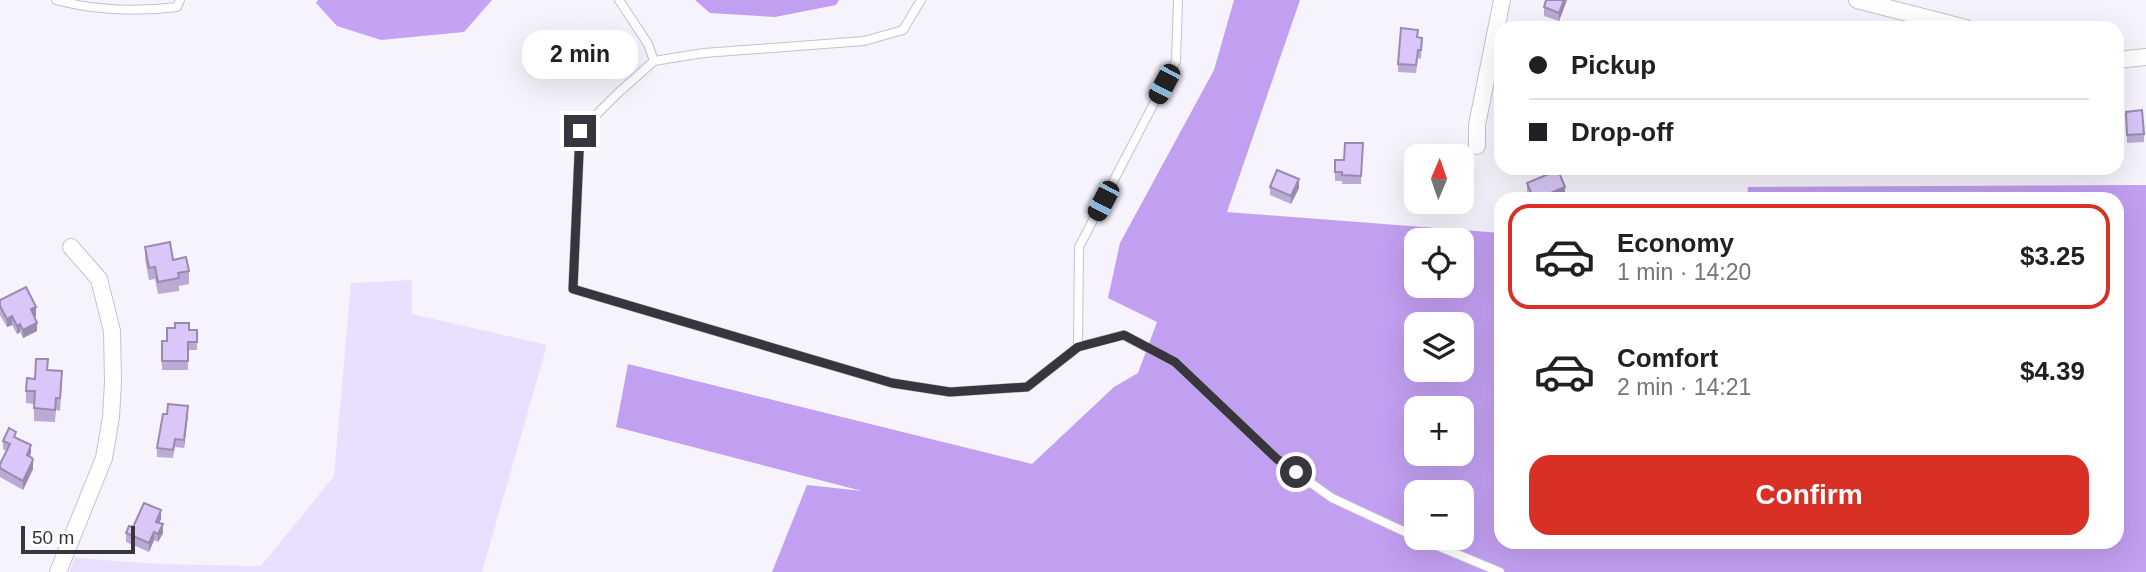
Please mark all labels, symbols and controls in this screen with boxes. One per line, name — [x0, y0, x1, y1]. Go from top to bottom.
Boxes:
callout: 2 min — [522, 30, 638, 78]
text: 2 min — [550, 41, 610, 67]
text: Pickup — [1571, 50, 1656, 80]
car — [1145, 61, 1184, 107]
route end — [564, 115, 596, 147]
text: Drop-off — [1571, 117, 1674, 147]
north arrow — [1404, 144, 1474, 214]
map controls — [1404, 144, 1474, 550]
car — [1084, 178, 1123, 224]
icon: car — [1533, 225, 1596, 288]
button: locate — [1404, 228, 1474, 298]
text: Economy — [1617, 228, 1734, 258]
text: $3.25 — [2020, 241, 2085, 271]
text: 1 min · 14:20 — [1617, 259, 1751, 285]
button: layers — [1404, 312, 1474, 382]
icon: car — [1533, 340, 1596, 403]
text: Comfort — [1617, 343, 1718, 373]
text: $4.39 — [2020, 356, 2085, 386]
text: 2 min · 14:21 — [1617, 374, 1751, 400]
button: + — [1404, 396, 1474, 466]
button: Confirm — [1529, 455, 2089, 535]
route start — [1280, 456, 1312, 488]
button: − — [1404, 480, 1474, 550]
scale bar — [21, 523, 135, 555]
text: 50 m — [32, 527, 74, 548]

